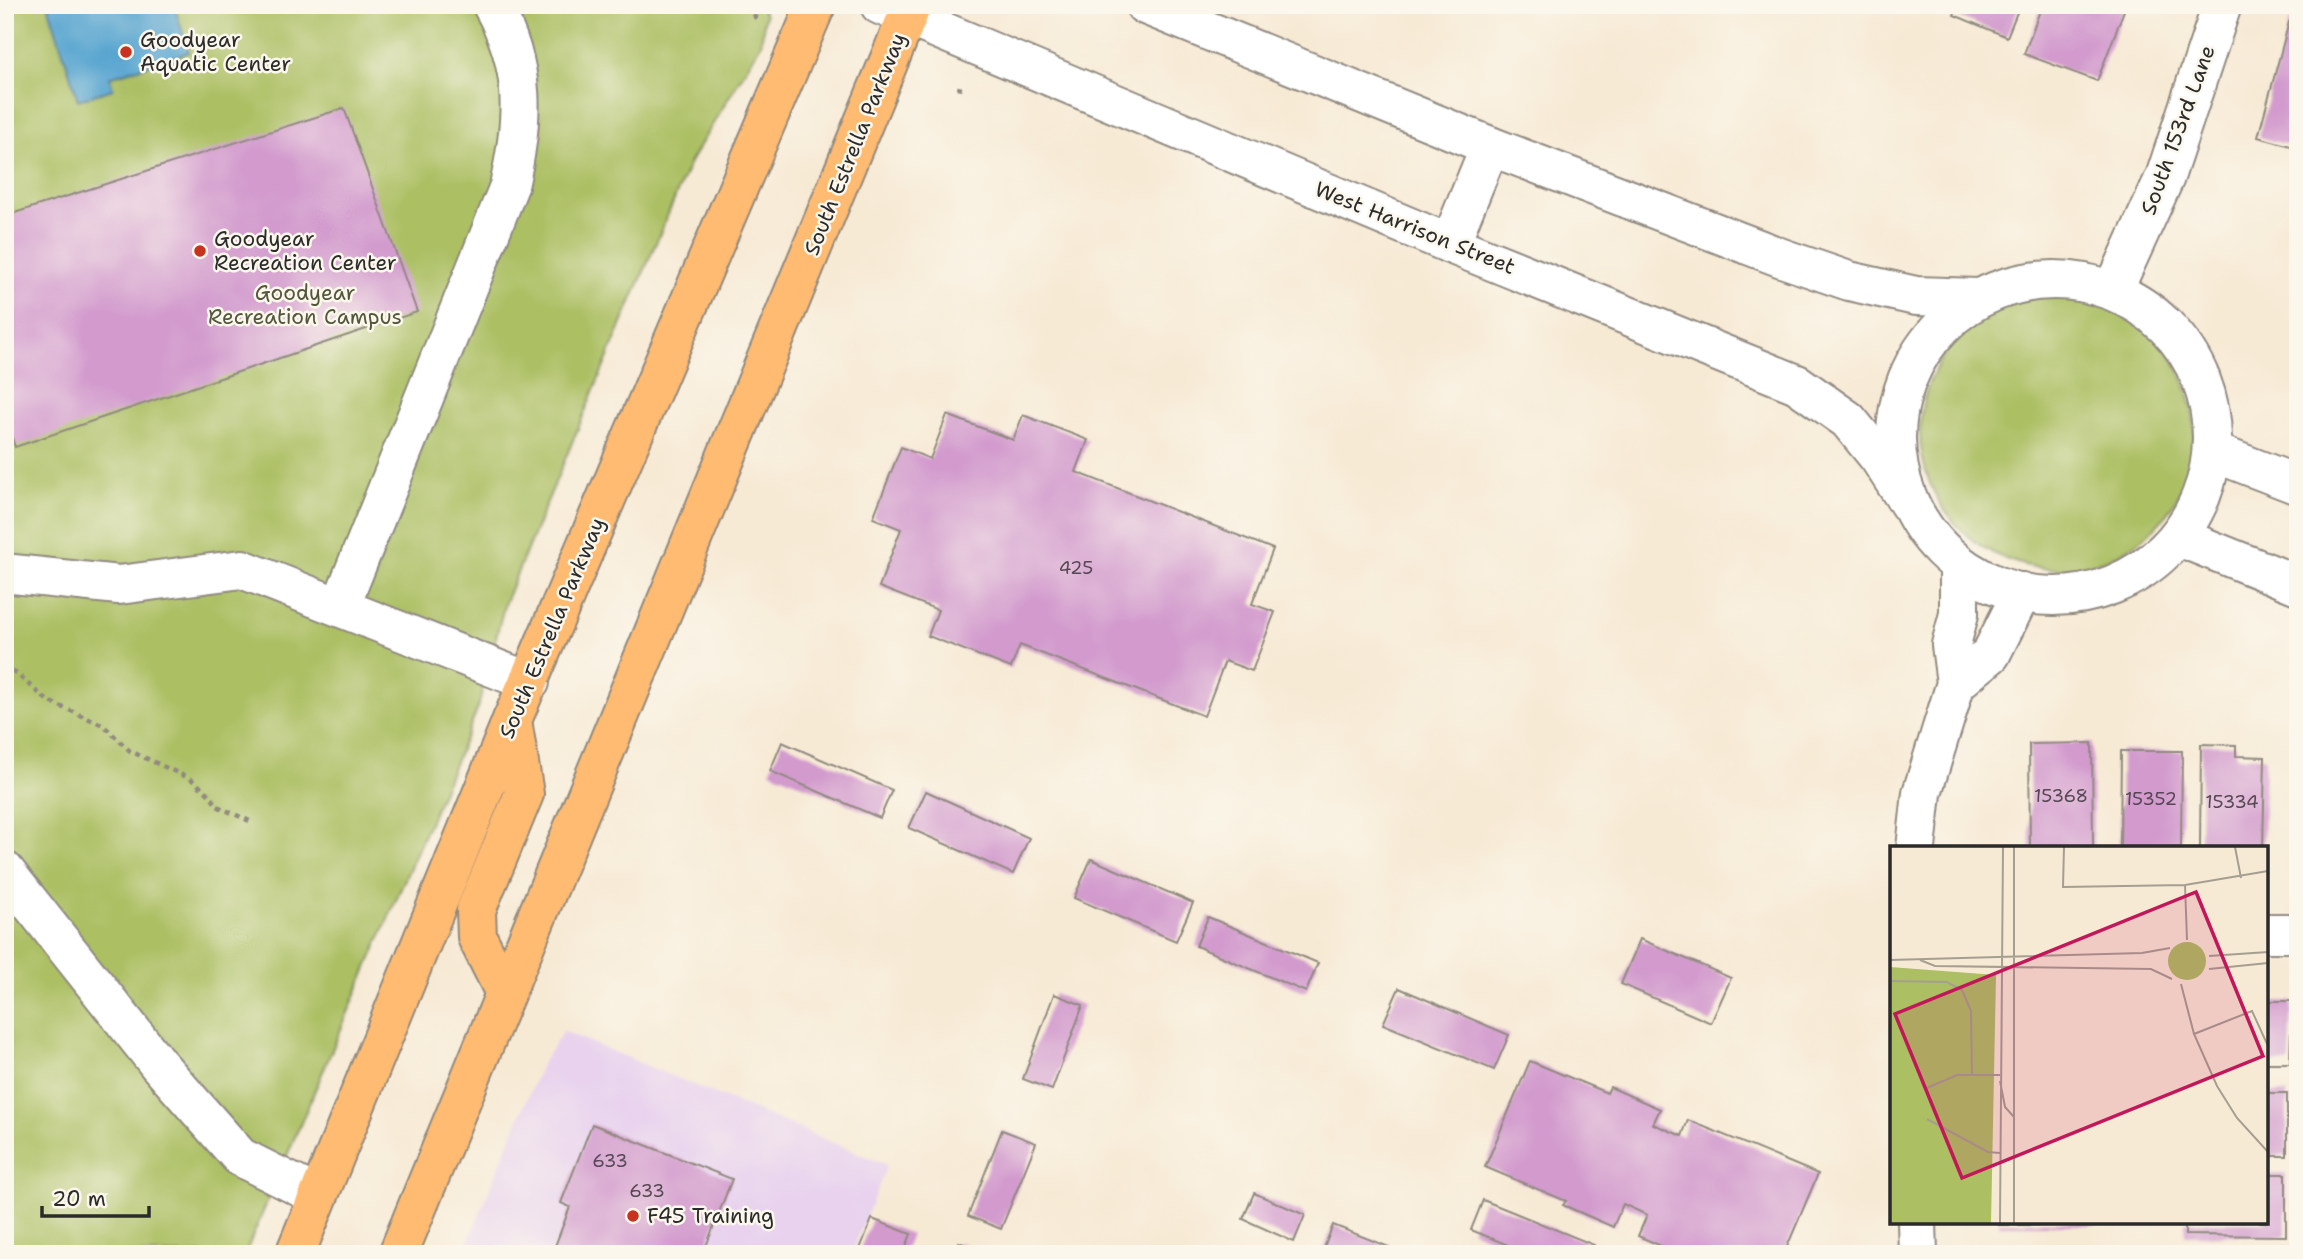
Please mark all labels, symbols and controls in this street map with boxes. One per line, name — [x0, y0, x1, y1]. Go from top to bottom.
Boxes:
place label: Goodyear Aquatic Center — [140, 26, 291, 78]
street label: South Estrella Parkway — [798, 29, 912, 259]
street label: South 153rd Lane — [2134, 41, 2222, 219]
marker: Goodyear Aquatic Center — [118, 44, 134, 60]
street label: West Harrison Street — [1311, 175, 1519, 281]
place label: Goodyear Recreation Center — [214, 225, 397, 277]
marker: Goodyear Recreation Center — [192, 243, 208, 259]
park label: Goodyear Recreation Campus — [208, 279, 402, 331]
street label: South Estrella Parkway — [493, 513, 611, 743]
house number: 425 — [1059, 556, 1093, 580]
house number: 15368 — [2034, 784, 2088, 808]
house number: 15352 — [2125, 787, 2177, 811]
house number: 15334 — [2205, 790, 2259, 814]
inset map — [1890, 846, 2268, 1224]
house number: 633 — [592, 1149, 628, 1173]
scale bar — [42, 1175, 149, 1219]
house number: 633 — [629, 1179, 665, 1203]
text: 20 m — [52, 1185, 106, 1213]
place label: F45 Training — [647, 1202, 774, 1230]
marker: F45 Training — [625, 1208, 641, 1224]

